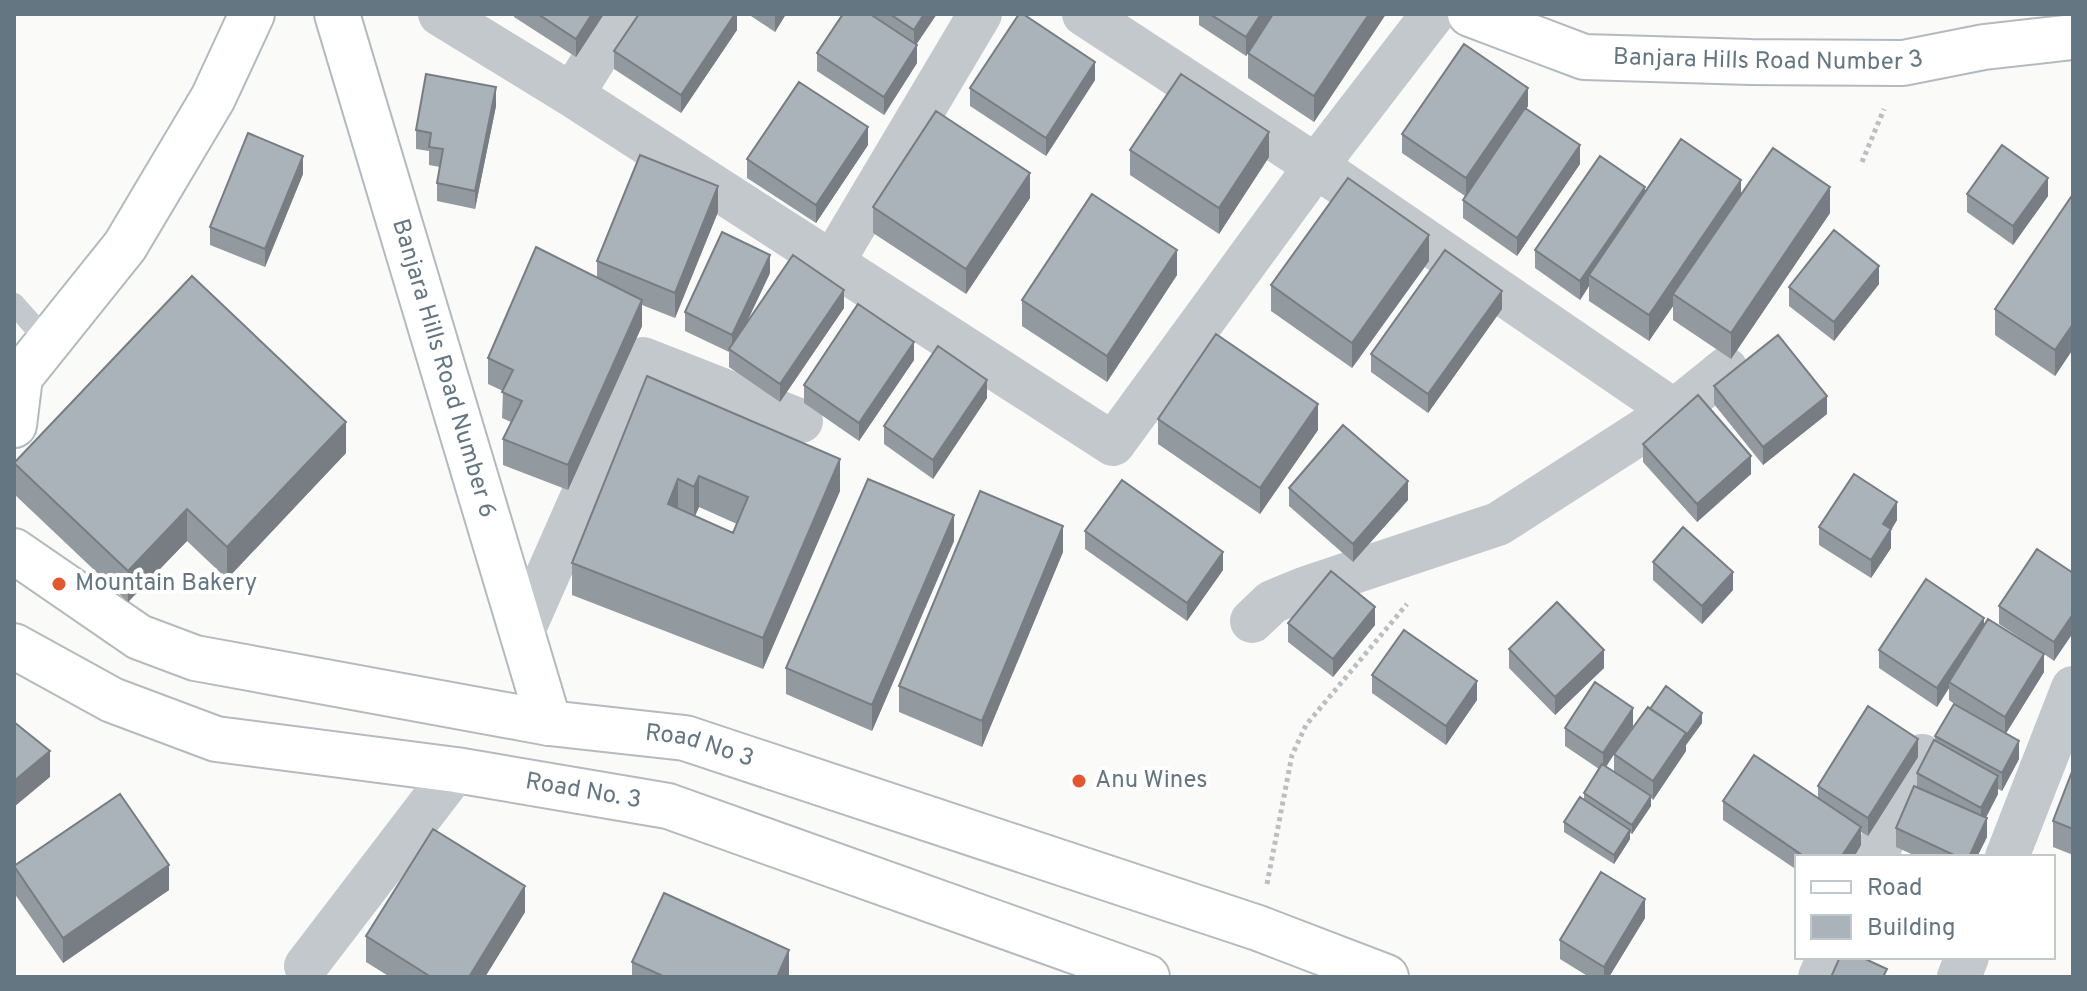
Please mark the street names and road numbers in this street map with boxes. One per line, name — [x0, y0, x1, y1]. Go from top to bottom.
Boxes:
street label: Banjara Hills Road Number 3 — [1612, 43, 1926, 78]
street label: Banjara Hills Road Number 6 — [384, 216, 502, 521]
street label: Road No 3 — [643, 719, 758, 775]
street label: Road No. 3 — [523, 767, 643, 816]

